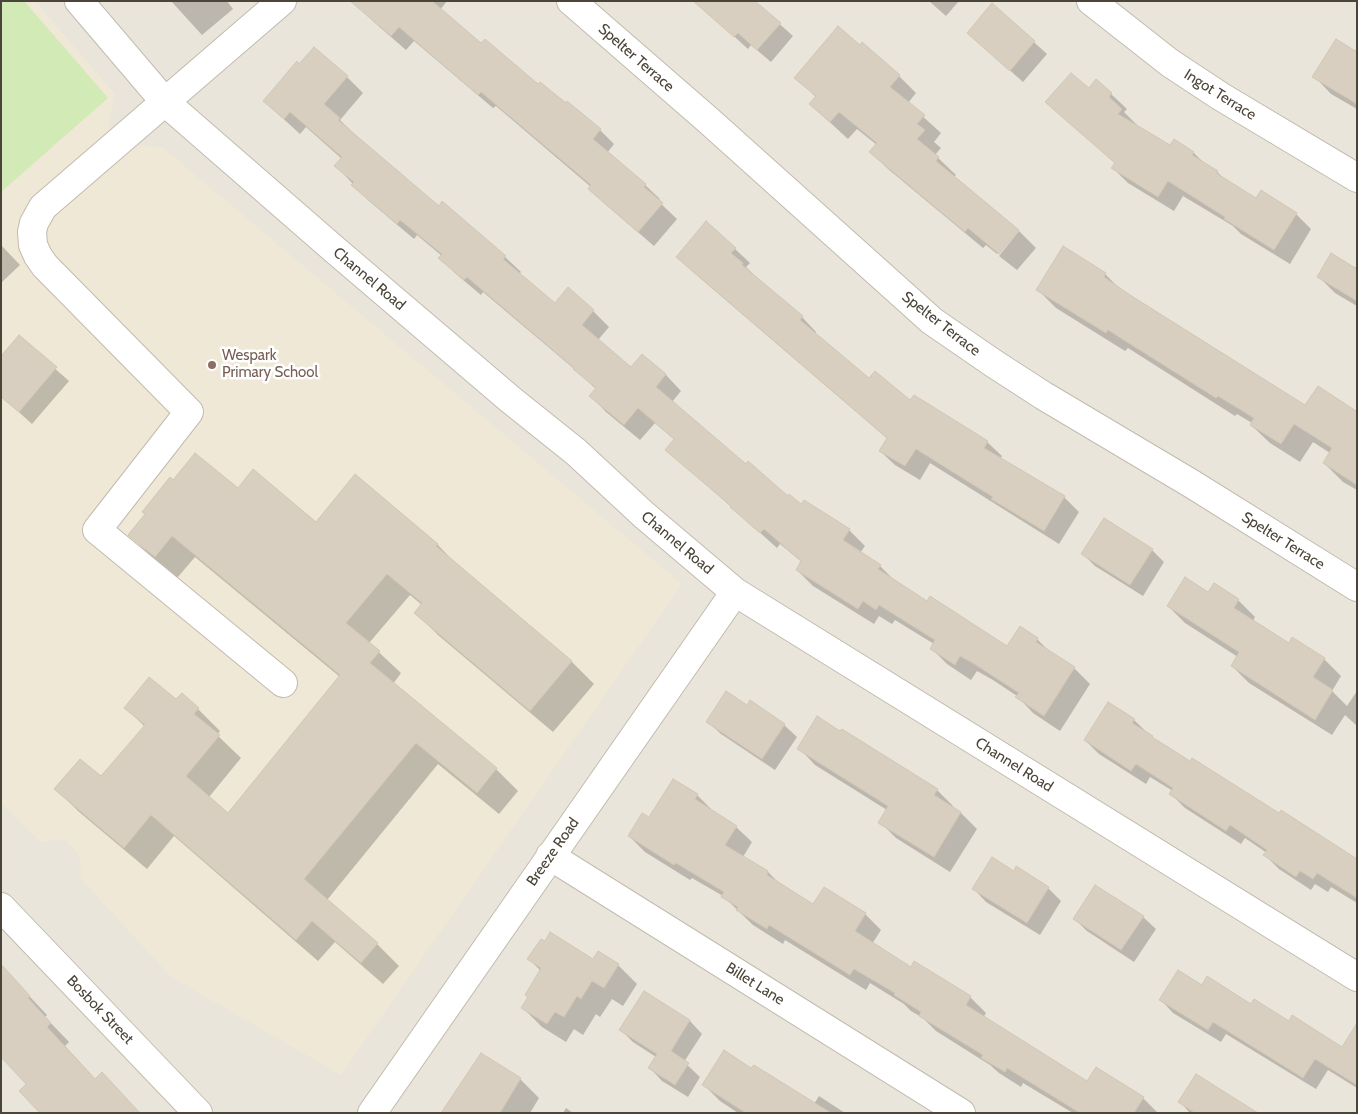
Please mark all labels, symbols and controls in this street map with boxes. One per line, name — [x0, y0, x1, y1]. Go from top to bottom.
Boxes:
street label: Spelter Terrace — [594, 20, 678, 96]
street label: Ingot Terrace — [1181, 66, 1259, 124]
street label: Channel Road — [329, 244, 409, 314]
street label: Spelter Terrace — [898, 288, 984, 360]
place label: Wespark Primary School — [222, 347, 318, 382]
marker: Wespark Primary School — [206, 359, 218, 371]
street label: Channel Road — [637, 508, 717, 578]
street label: Spelter Terrace — [1238, 508, 1328, 574]
street label: Channel Road — [972, 734, 1056, 796]
street label: Breeze Road — [523, 814, 583, 890]
street label: Billet Lane — [722, 959, 788, 1009]
street label: Bosbok Street — [63, 972, 137, 1048]

